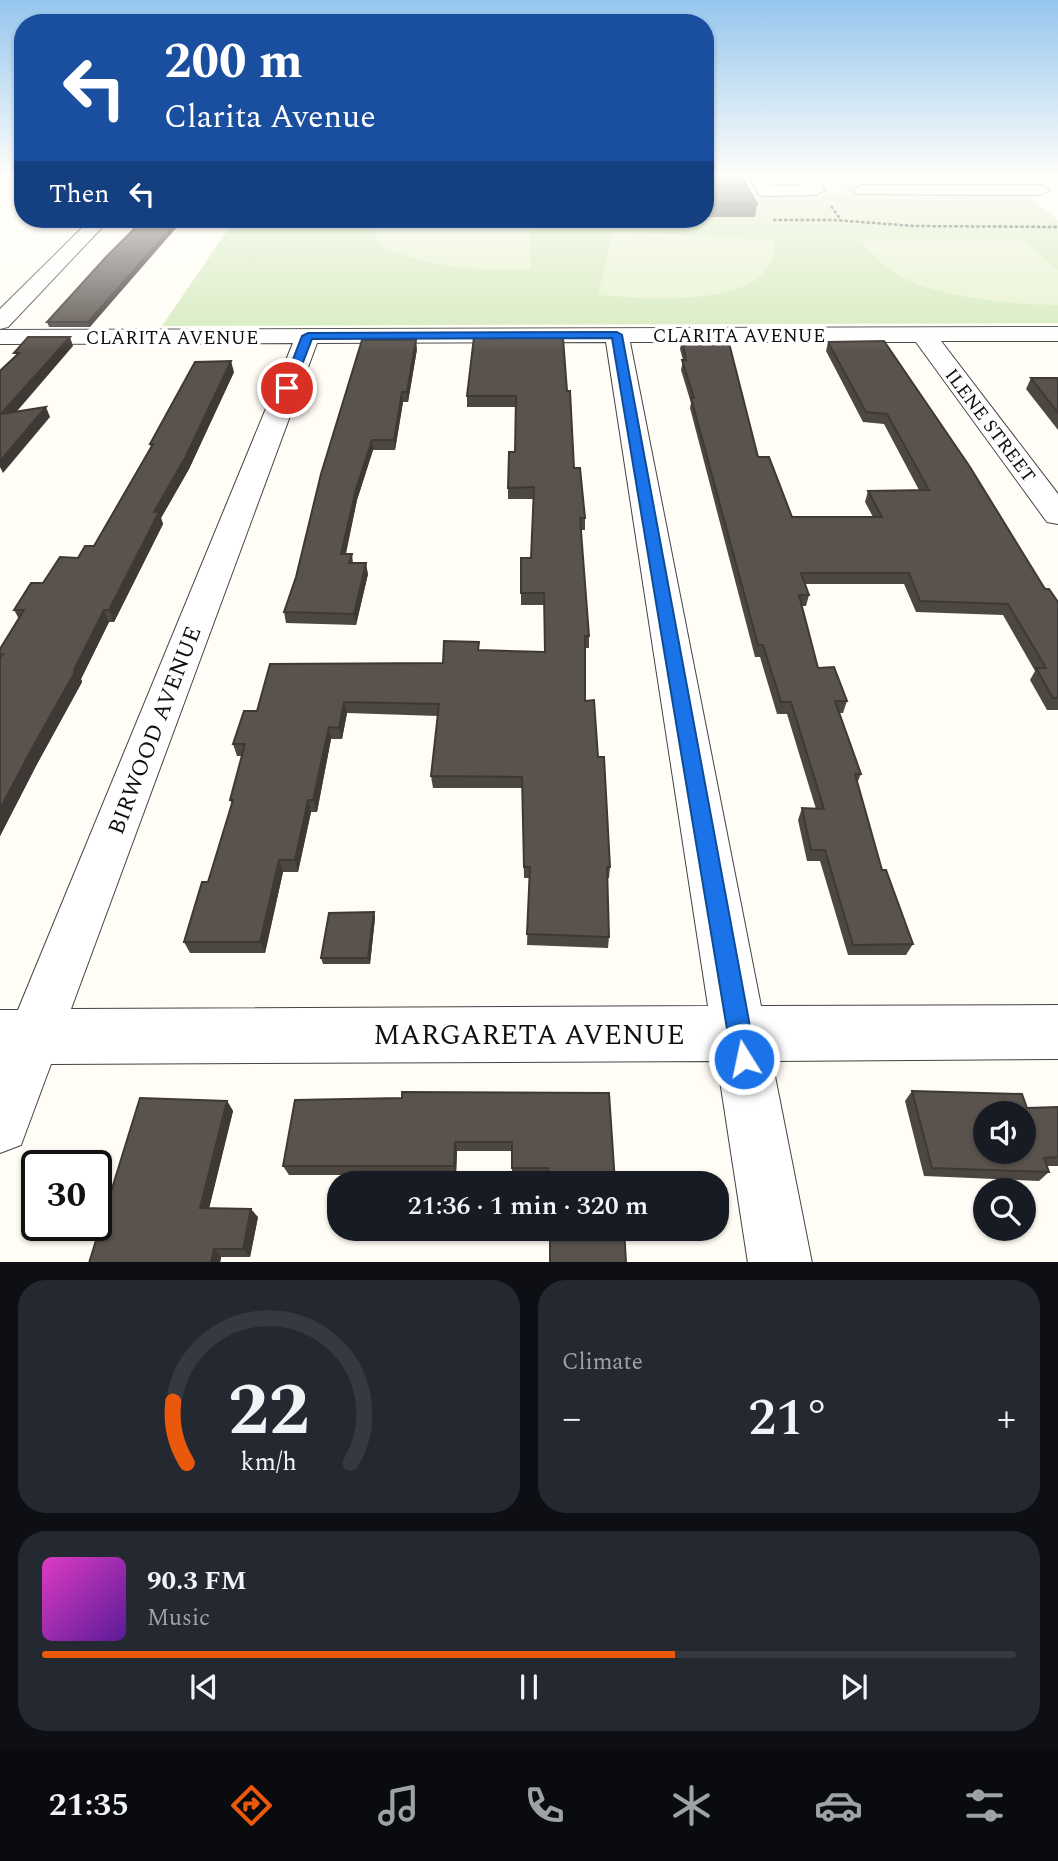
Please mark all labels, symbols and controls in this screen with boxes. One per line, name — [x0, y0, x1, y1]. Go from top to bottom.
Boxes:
text: 200 m — [164, 25, 303, 100]
icon: left — [49, 42, 140, 133]
text: Clarita Avenue — [164, 93, 376, 142]
text: Then — [49, 174, 109, 214]
icon: left — [123, 175, 161, 213]
street label: CLARITA AVENUE — [653, 322, 825, 351]
street label: CLARITA AVENUE — [86, 324, 258, 353]
pin — [257, 358, 317, 418]
street label: ILENE STREET — [937, 363, 1043, 489]
icon: arrive — [268, 369, 306, 407]
street label: BIRWOOD AVENUE — [99, 621, 211, 840]
street label: MARGARETA AVENUE — [373, 1014, 685, 1057]
position arrow — [707, 1022, 781, 1096]
map controls — [973, 1101, 1036, 1241]
button: sound — [973, 1101, 1036, 1164]
speed limit sign: 30 — [21, 1150, 112, 1241]
button: search — [973, 1178, 1036, 1241]
text: 21:36 · 1 min · 320 m — [408, 1186, 648, 1226]
text: Climate — [562, 1345, 643, 1380]
text: 22 — [228, 1356, 310, 1467]
text: 21° — [748, 1379, 830, 1458]
text: − — [562, 1390, 581, 1448]
text: + — [997, 1390, 1016, 1448]
text: km/h — [241, 1443, 297, 1481]
text: 90.3 FM — [147, 1561, 247, 1601]
text: Music — [147, 1601, 210, 1636]
icon: previous — [185, 1668, 223, 1706]
icon: pause — [510, 1668, 548, 1706]
icon: next — [835, 1668, 873, 1706]
text: 21:35 — [49, 1781, 129, 1830]
icon: directions — [227, 1781, 276, 1830]
icon: music — [374, 1781, 423, 1830]
icon: phone — [520, 1781, 569, 1830]
icon: climate — [667, 1781, 716, 1830]
icon: car — [814, 1781, 863, 1830]
icon: filters — [960, 1781, 1009, 1830]

